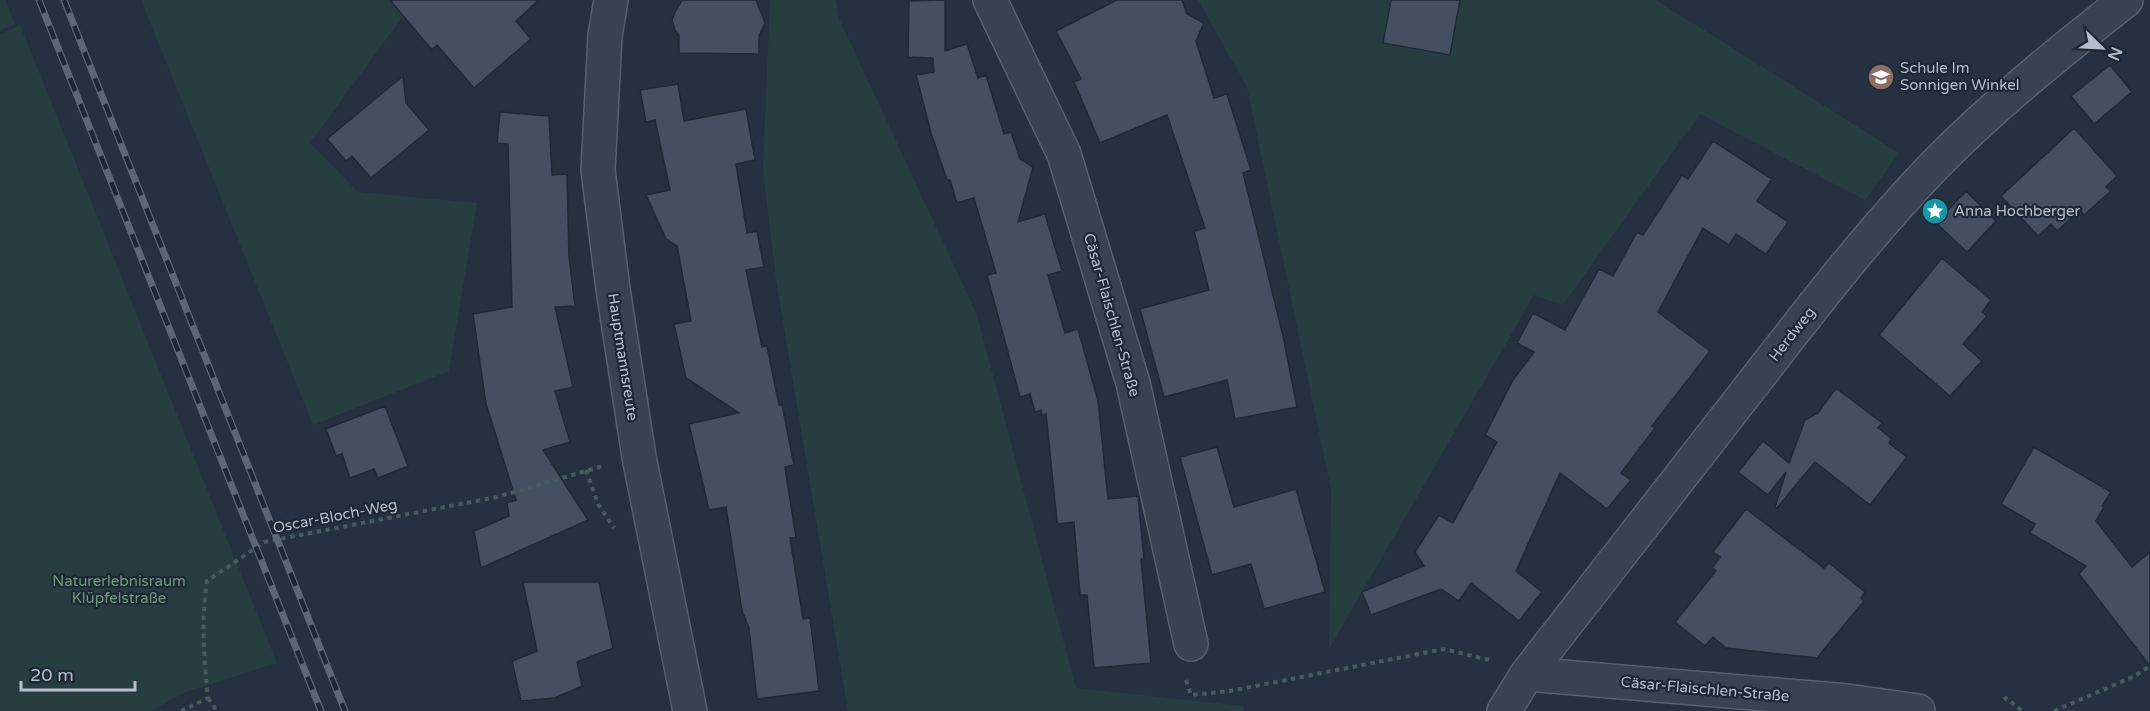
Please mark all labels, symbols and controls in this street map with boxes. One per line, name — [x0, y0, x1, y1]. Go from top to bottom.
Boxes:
north arrow — [2072, 18, 2132, 78]
text: N — [2103, 44, 2127, 64]
place label: Schule Im Sonnigen Winkel — [1900, 59, 2020, 94]
school or university icon: Schule Im Sonnigen Winkel — [1866, 62, 1896, 92]
place icon: Anna Hochberger — [1920, 196, 1950, 226]
place label: Anna Hochberger — [1954, 202, 2080, 220]
street label: Cäsar-Flaischlen-Straße — [1080, 231, 1144, 399]
street label: Hauptmannsreute — [604, 292, 642, 422]
street label: Herdweg — [1765, 303, 1819, 365]
street label: Oscar-Bloch-Weg — [271, 495, 399, 537]
park label: Naturerlebnisraum Klüpfelstraße — [52, 572, 186, 607]
scale bar — [21, 654, 135, 692]
text: 20 m — [30, 664, 74, 686]
street label: Cäsar-Flaischlen-Straße — [1620, 673, 1790, 705]

